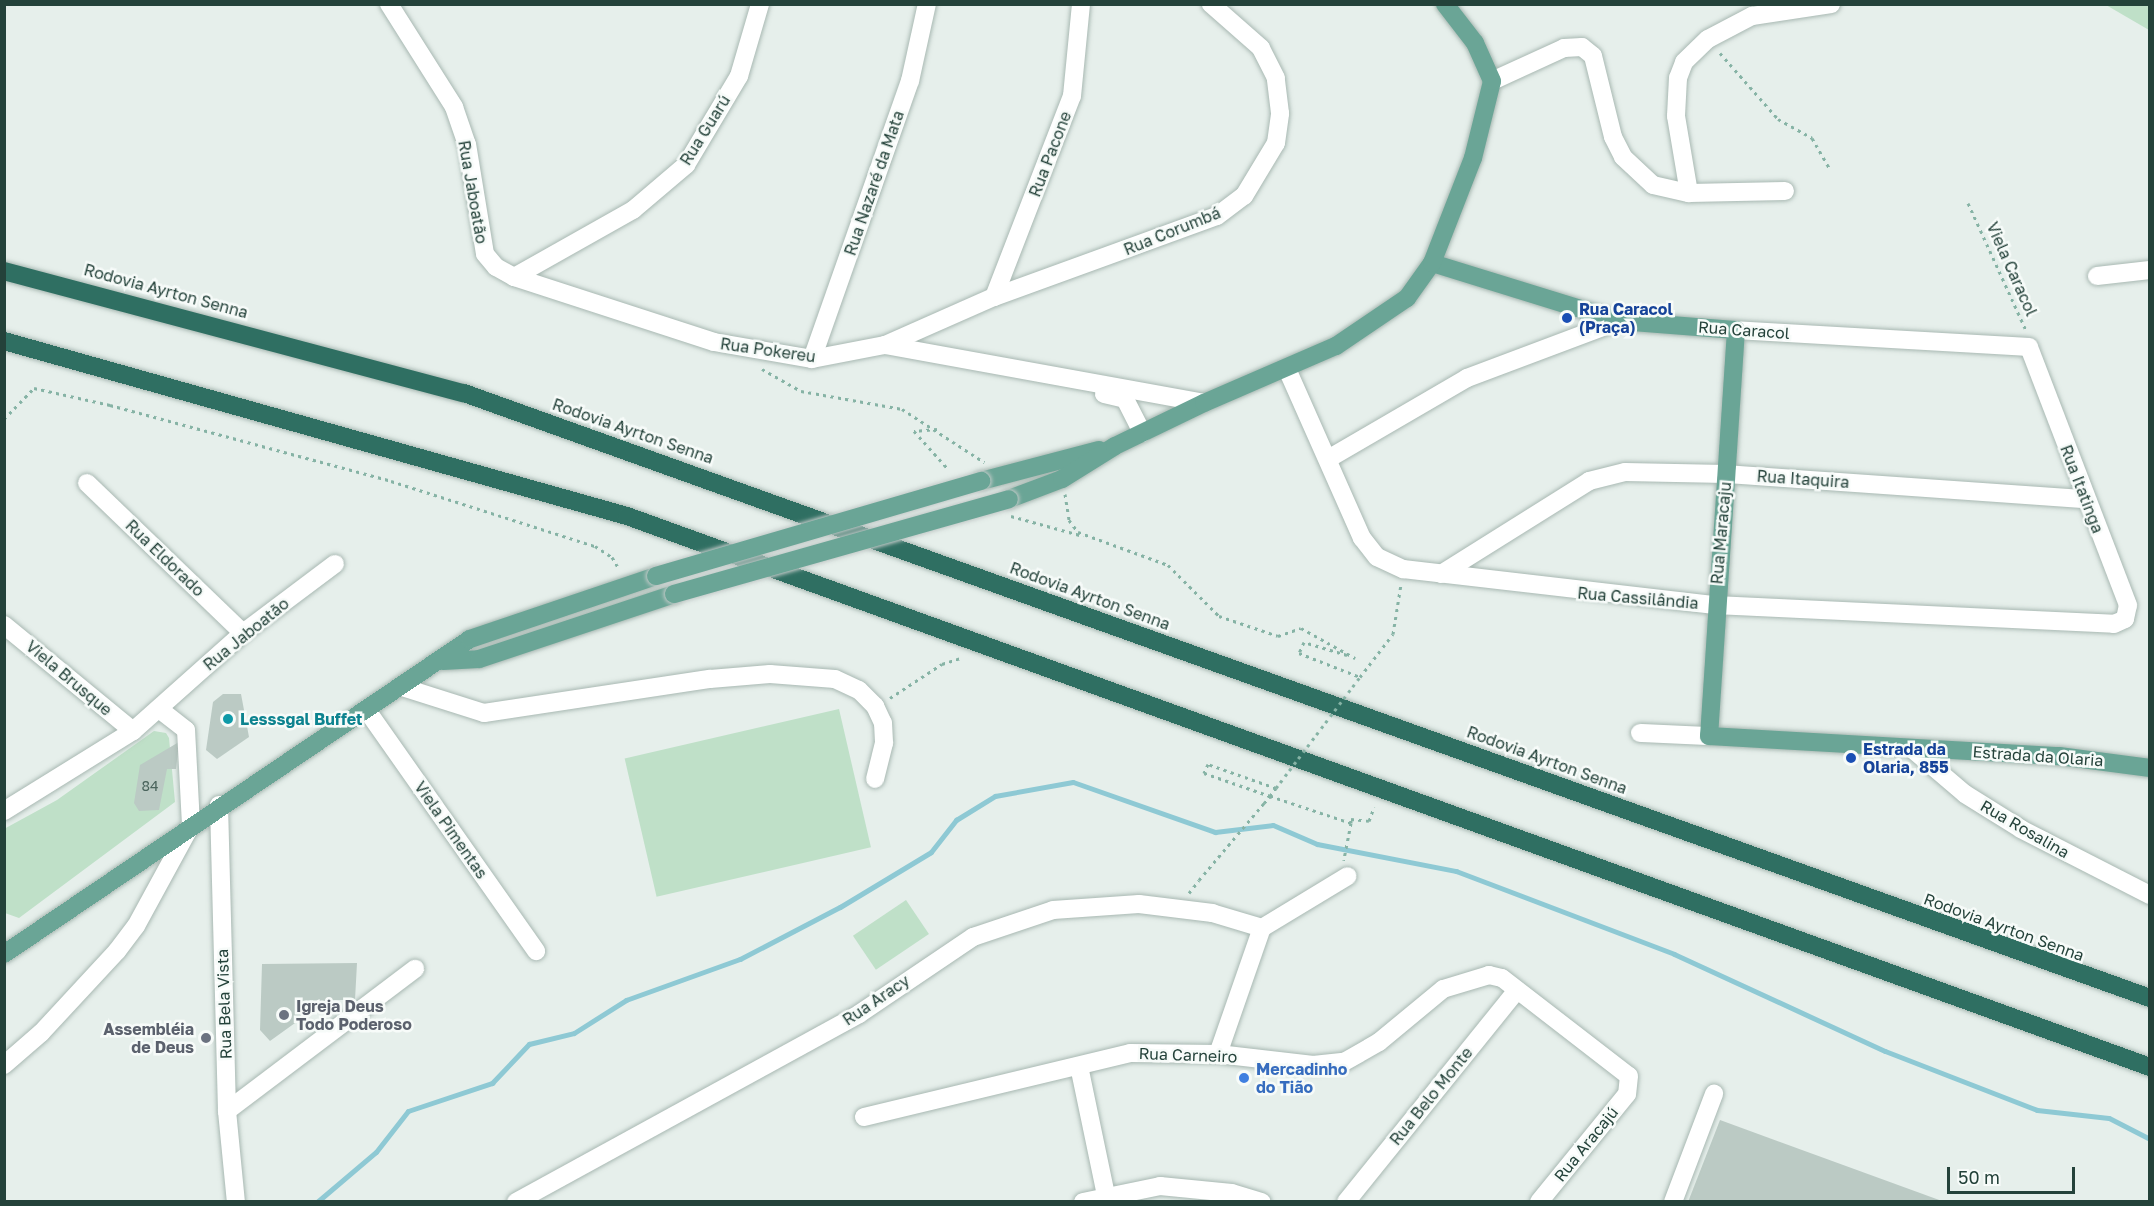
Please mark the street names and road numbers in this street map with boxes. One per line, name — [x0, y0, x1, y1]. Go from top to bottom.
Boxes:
street label: Rua Guarú — [676, 91, 734, 169]
street label: Rua Nazaré da Mata — [840, 108, 908, 258]
street label: Rua Pacone — [1025, 109, 1075, 199]
street label: Rua Jaboatão — [454, 139, 492, 245]
street label: Rua Corumbá — [1121, 203, 1223, 259]
street label: Viela Caracol — [1983, 219, 2041, 319]
street label: Rodovia Ayrton Senna — [82, 260, 250, 322]
street label: Rua Caracol — [1698, 317, 1790, 343]
street label: Rua Pokereu — [719, 334, 817, 366]
street label: Rodovia Ayrton Senna — [550, 394, 716, 468]
street label: Rua Itatinga — [2056, 442, 2108, 536]
street label: Rua Itaquira — [1756, 466, 1850, 492]
street label: Rua Maracaju — [1707, 481, 1735, 585]
street label: Rua Eldorado — [122, 516, 208, 600]
street label: Rodovia Ayrton Senna — [1007, 558, 1173, 634]
street label: Rua Cassilândia — [1577, 583, 1699, 613]
street label: Rua Jaboatão — [199, 594, 293, 674]
street label: Viela Brusque — [22, 636, 116, 720]
street label: Rodovia Ayrton Senna — [1464, 722, 1630, 798]
street label: Estrada da Olaria — [1972, 742, 2104, 770]
street label: Viela Pimentas — [410, 778, 492, 882]
street label: Rua Rosalina — [1977, 796, 2073, 862]
street label: Rodovia Ayrton Senna — [1921, 889, 2087, 965]
street label: Rua Bela Vista — [212, 949, 236, 1059]
street label: Rua Aracy — [839, 971, 913, 1029]
street label: Rua Belo Monte — [1386, 1043, 1476, 1149]
street label: Rua Carneiro — [1138, 1044, 1238, 1066]
street label: Rua Aracajú — [1550, 1103, 1622, 1185]

